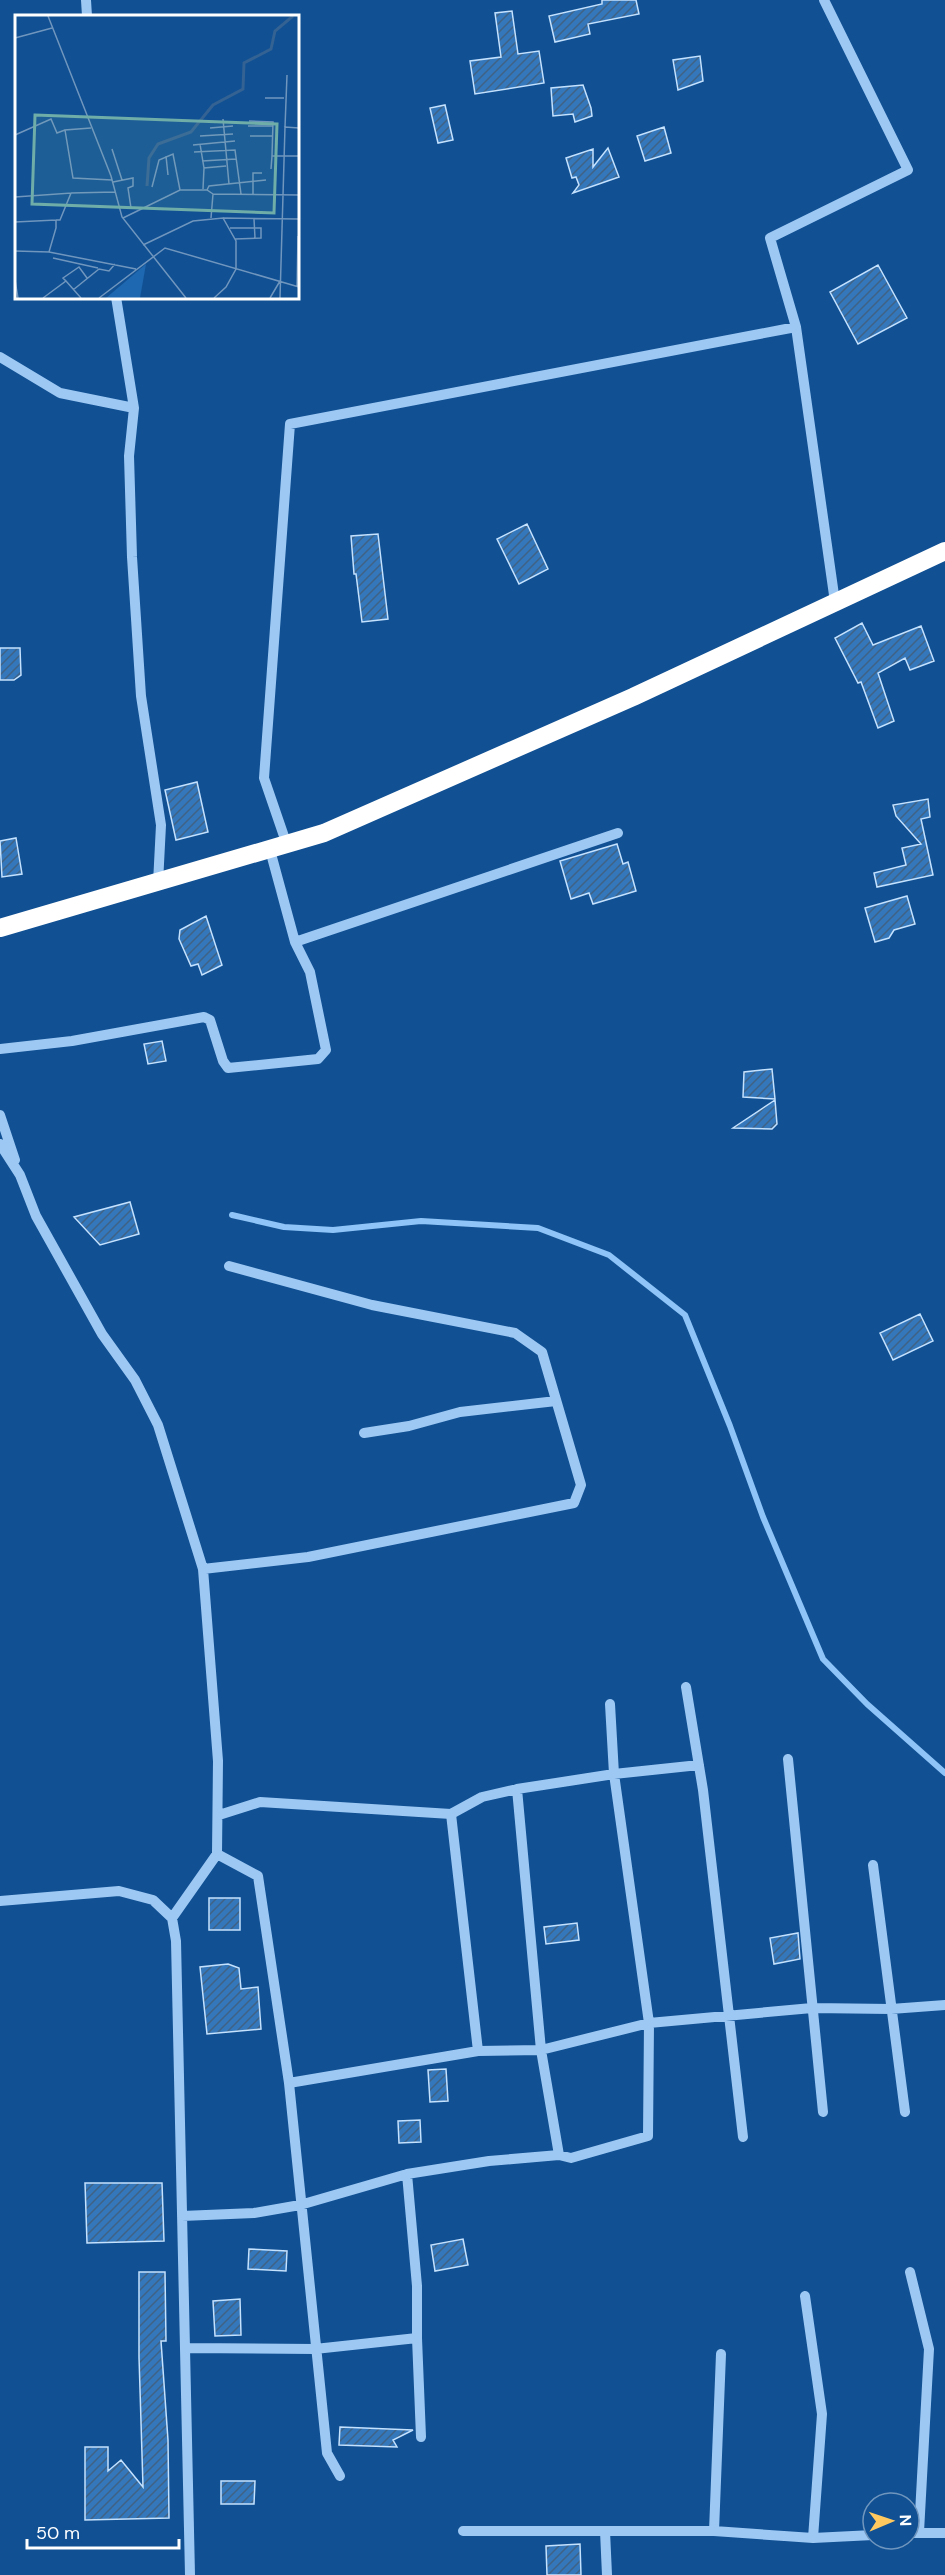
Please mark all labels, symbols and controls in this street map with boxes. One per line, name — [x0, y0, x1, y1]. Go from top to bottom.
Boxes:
inset map — [15, 15, 298, 298]
north arrow — [861, 2491, 921, 2551]
scale bar — [27, 2512, 178, 2550]
text: N — [895, 2514, 916, 2527]
text: 50 m — [36, 2521, 80, 2545]

